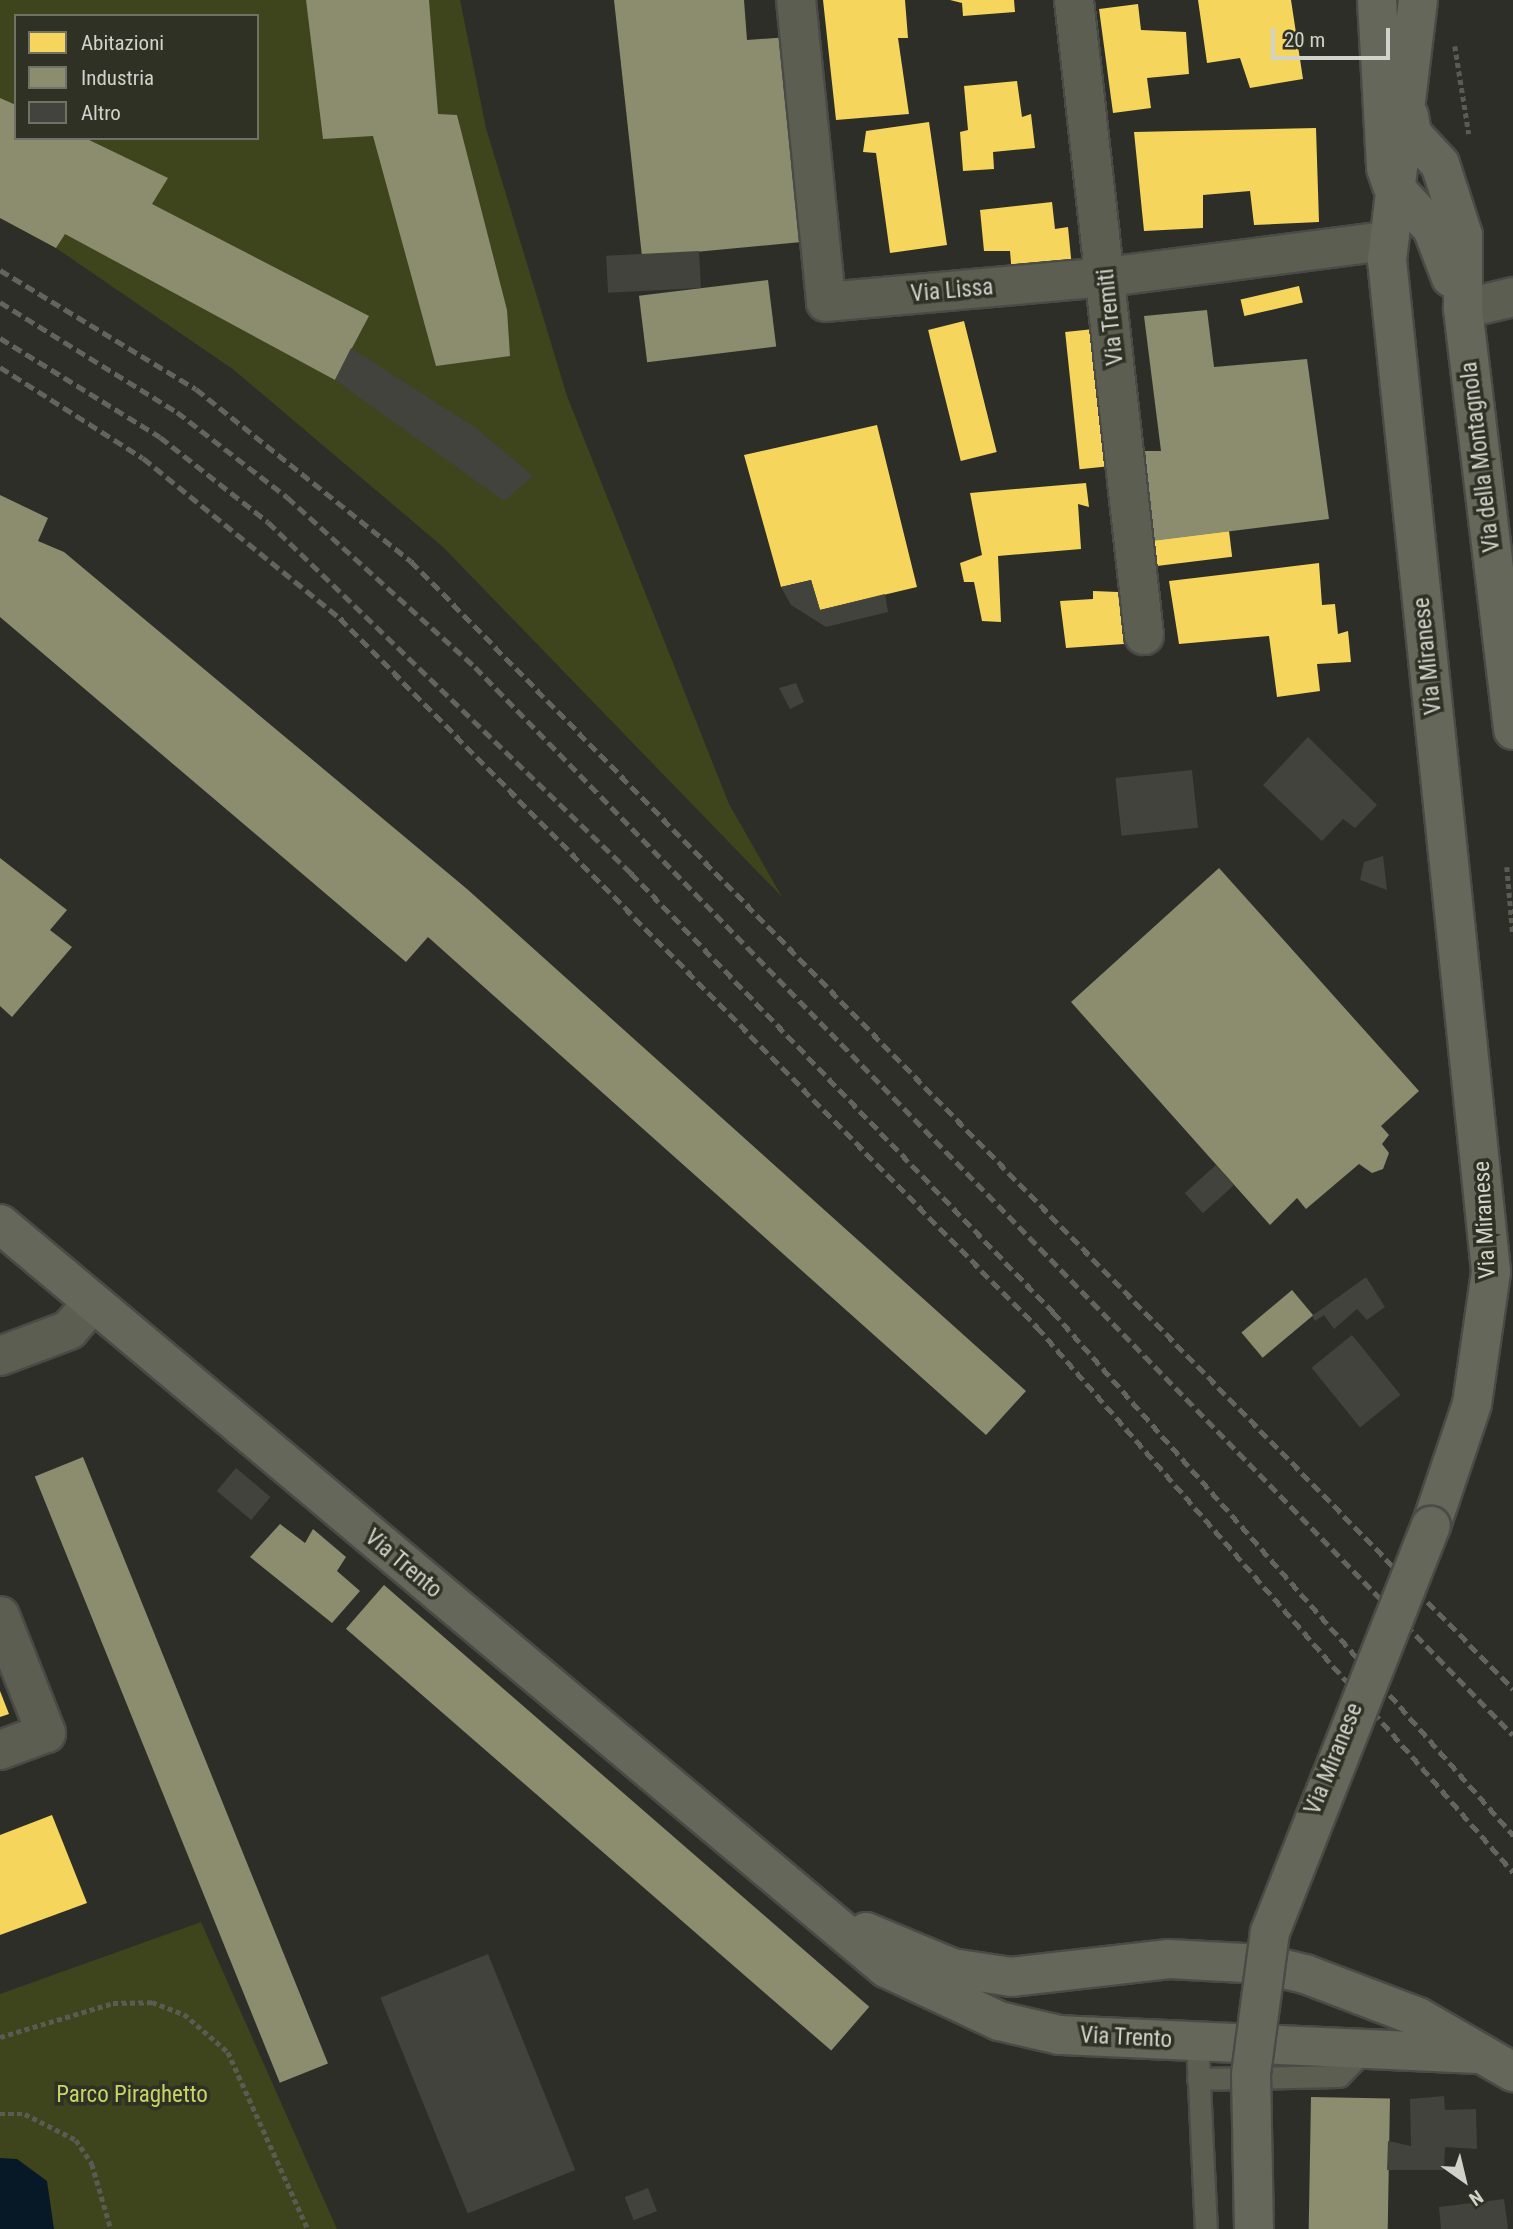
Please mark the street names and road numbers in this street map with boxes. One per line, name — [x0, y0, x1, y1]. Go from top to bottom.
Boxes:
street label: Via Tremiti — [1092, 267, 1130, 367]
street label: Via Lissa — [910, 274, 994, 308]
street label: Via della Montagnola — [1456, 360, 1506, 554]
street label: Via Miranese — [1408, 596, 1448, 716]
street label: Via Miranese — [1468, 1160, 1502, 1280]
street label: Via Trento — [359, 1524, 447, 1604]
street label: Via Miranese — [1299, 1699, 1369, 1819]
street label: Via Trento — [1079, 2022, 1173, 2054]

